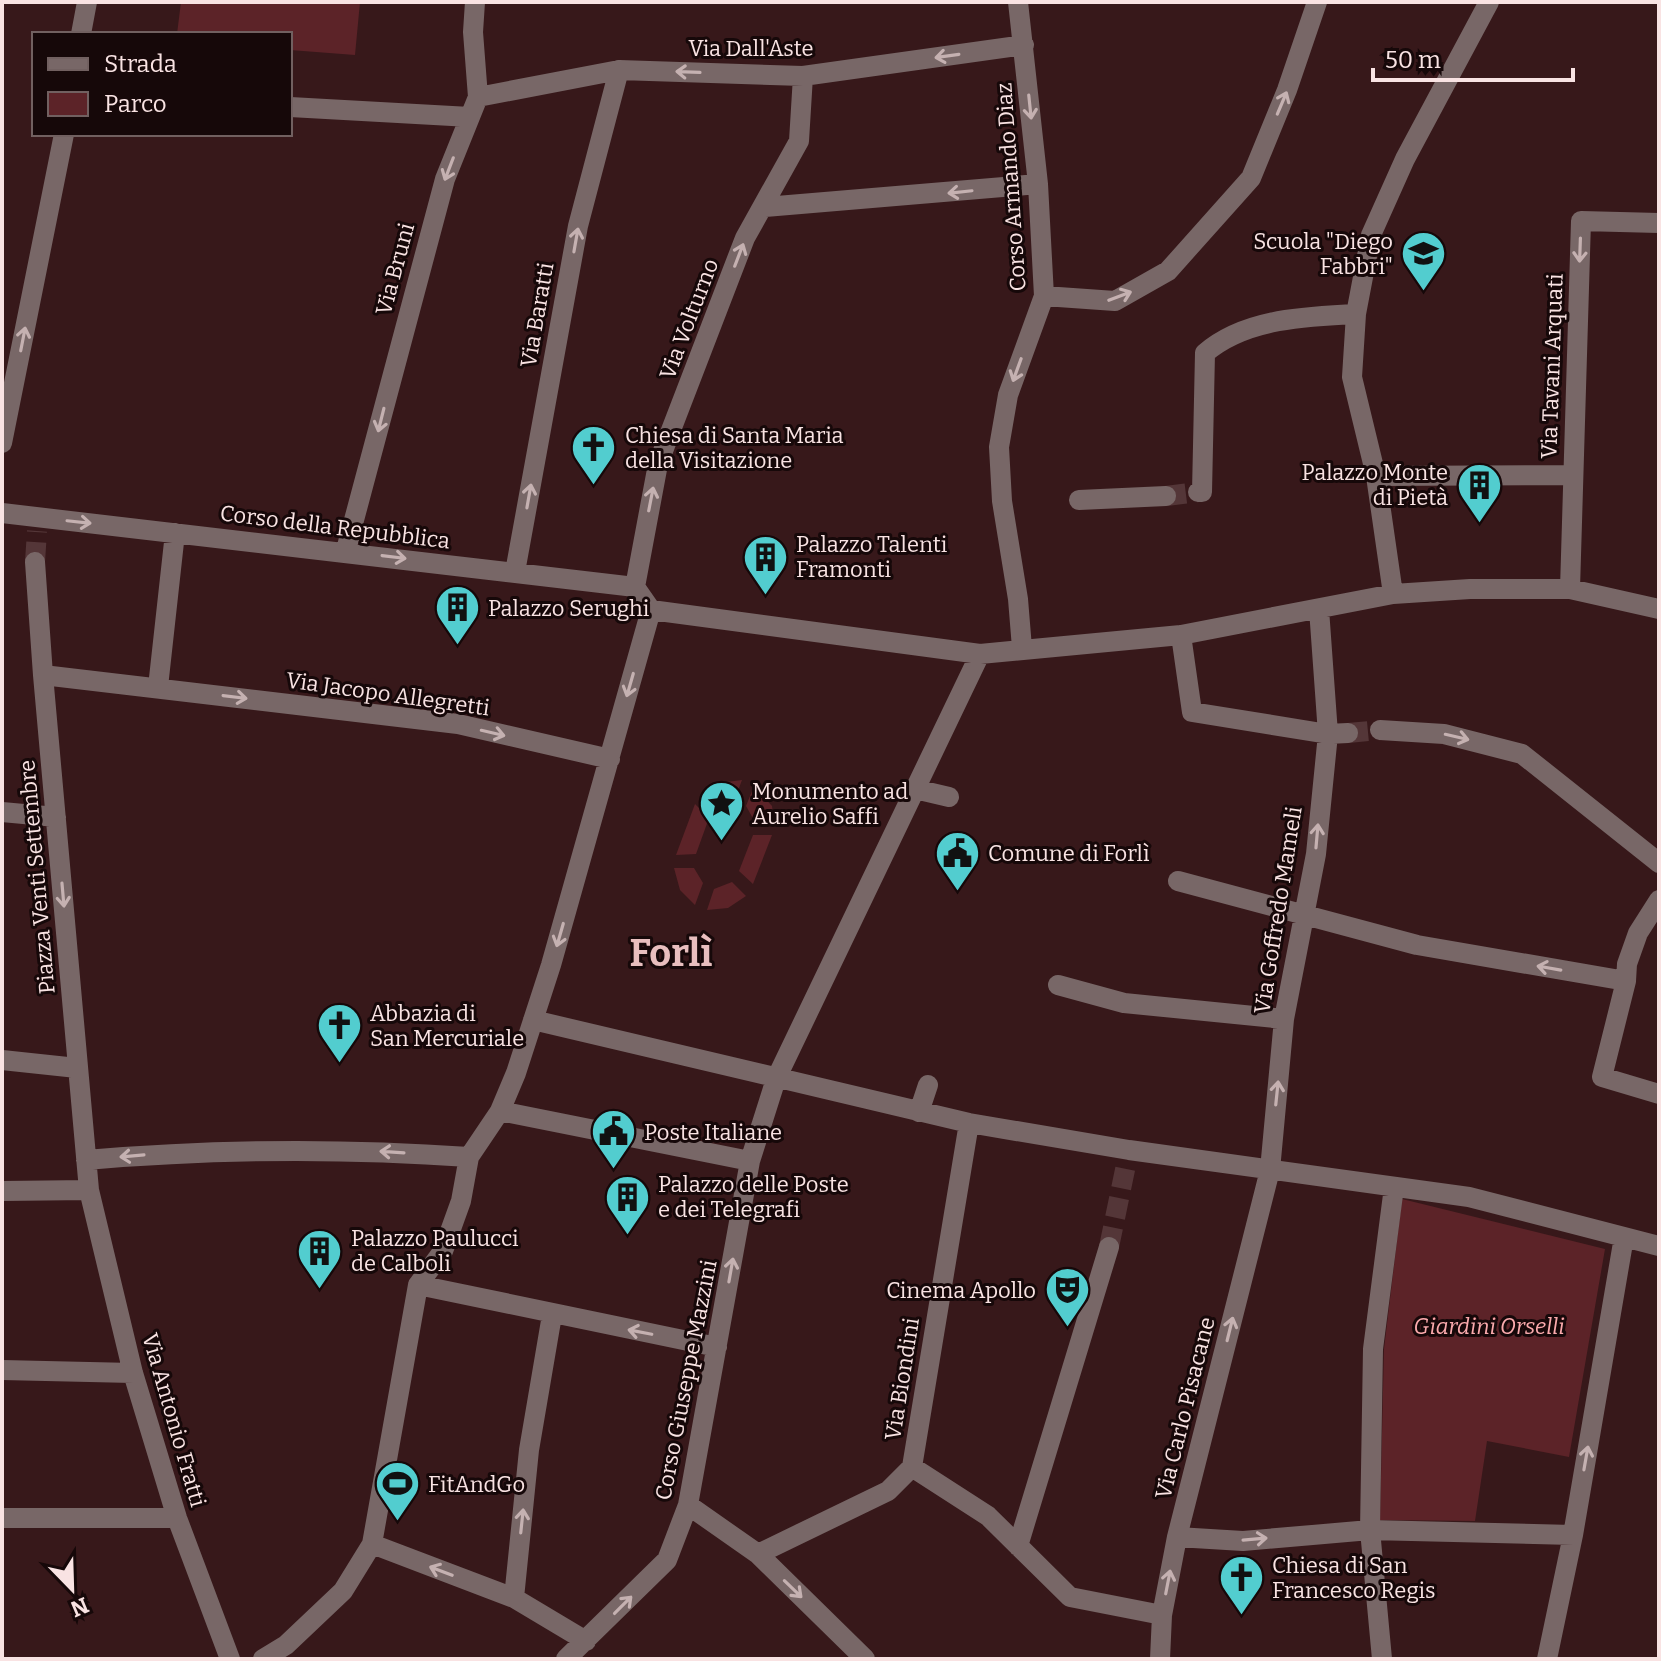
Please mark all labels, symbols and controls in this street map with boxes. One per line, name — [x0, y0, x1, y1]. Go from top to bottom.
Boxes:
legend — [32, 32, 292, 136]
scale bar — [1373, 32, 1573, 82]
street label: Via Dall'Aste — [689, 35, 813, 62]
text: 50 m — [1385, 46, 1441, 74]
one-way arrow — [934, 48, 961, 63]
text: Strada — [104, 50, 177, 78]
one-way arrow — [675, 64, 702, 80]
street label: Corso Armando Diaz — [990, 82, 1032, 292]
text: Parco — [104, 90, 167, 118]
one-way arrow — [1276, 91, 1290, 116]
one-way arrow — [1023, 93, 1038, 120]
one-way arrow — [441, 156, 455, 181]
one-way arrow — [947, 184, 974, 199]
street label: Via Bruni — [370, 219, 420, 318]
one-way arrow — [569, 228, 584, 253]
place label: Scuola "Diego Fabbri" — [1253, 228, 1393, 280]
school or university icon: Scuola "Diego Fabbri" — [1400, 230, 1448, 293]
one-way arrow — [1573, 236, 1588, 263]
one-way arrow — [733, 243, 747, 268]
street label: Via Volturno — [654, 255, 724, 383]
street label: Via Baratti — [514, 260, 560, 370]
street label: Via Tavani Arquati — [1535, 272, 1569, 459]
one-way arrow — [1108, 288, 1132, 302]
one-way arrow — [16, 327, 31, 352]
one-way arrow — [1009, 357, 1023, 382]
one-way arrow — [372, 407, 387, 432]
place label: Chiesa di Santa Maria della Visitazione — [625, 422, 844, 474]
church icon: Chiesa di Santa Maria della Visitazione — [570, 424, 618, 487]
place label: Palazzo Monte di Pietà — [1302, 459, 1448, 511]
building icon: Palazzo Monte di Pietà — [1455, 461, 1503, 524]
one-way arrow — [522, 483, 537, 509]
one-way arrow — [644, 487, 659, 512]
street label: Corso della Repubblica — [219, 500, 451, 554]
one-way arrow — [66, 515, 92, 530]
place label: Palazzo Talenti Framonti — [796, 531, 948, 583]
building icon: Palazzo Talenti Framonti — [741, 533, 789, 596]
one-way arrow — [380, 549, 406, 564]
building icon: Palazzo Serughi — [433, 584, 481, 647]
place label: Palazzo Serughi — [488, 595, 650, 622]
street label: Via Jacopo Allegretti — [285, 666, 492, 722]
one-way arrow — [622, 671, 637, 697]
one-way arrow — [222, 690, 247, 705]
one-way arrow — [479, 726, 505, 741]
one-way arrow — [1444, 730, 1470, 745]
street label: Piazza Venti Settembre — [13, 759, 61, 995]
place label: Monumento ad Aurelio Saffi — [752, 778, 908, 830]
place icon: Monumento ad Aurelio Saffi — [697, 780, 745, 843]
street label: Via Goffredo Mameli — [1248, 804, 1308, 1016]
one-way arrow — [1310, 823, 1325, 850]
public building icon: Comune di Forlì — [933, 829, 981, 892]
place label: Comune di Forlì — [988, 840, 1150, 867]
one-way arrow — [56, 881, 71, 907]
one-way arrow — [551, 922, 566, 948]
district label: Forlì — [630, 930, 712, 976]
one-way arrow — [1537, 960, 1563, 975]
place label: Abbazia di San Mercuriale — [370, 1000, 524, 1052]
church icon: Abbazia di San Mercuriale — [315, 1002, 363, 1065]
one-way arrow — [1270, 1080, 1285, 1107]
public building icon: Poste Italiane — [589, 1108, 637, 1171]
place label: Poste Italiane — [644, 1119, 782, 1146]
one-way arrow — [379, 1144, 406, 1159]
one-way arrow — [119, 1149, 146, 1164]
place label: Palazzo delle Poste e dei Telegrafi — [658, 1171, 849, 1223]
building icon: Palazzo delle Poste e dei Telegrafi — [603, 1173, 651, 1236]
place label: Palazzo Paulucci de Calboli — [351, 1225, 519, 1277]
building icon: Palazzo Paulucci de Calboli — [296, 1227, 344, 1290]
street label: Corso Giuseppe Mazzini — [649, 1257, 723, 1503]
one-way arrow — [724, 1258, 739, 1283]
theatre icon: Cinema Apollo — [1043, 1266, 1091, 1329]
place label: Cinema Apollo — [886, 1277, 1036, 1304]
park label: Giardini Orselli — [1414, 1313, 1564, 1340]
street label: Via Carlo Pisacane — [1149, 1314, 1221, 1502]
street label: Via Biondini — [879, 1315, 925, 1442]
one-way arrow — [1223, 1317, 1238, 1342]
one-way arrow — [628, 1323, 653, 1338]
street label: Via Antonio Fratti — [136, 1330, 212, 1510]
one-way arrow — [1580, 1446, 1595, 1471]
sports icon: FitAndGo — [373, 1460, 421, 1523]
place label: FitAndGo — [428, 1471, 525, 1498]
one-way arrow — [514, 1508, 529, 1535]
one-way arrow — [1241, 1532, 1268, 1547]
north arrow — [32, 1549, 112, 1629]
place label: Chiesa di San Francesco Regis — [1272, 1552, 1435, 1604]
church icon: Chiesa di San Francesco Regis — [1217, 1554, 1265, 1617]
one-way arrow — [429, 1563, 454, 1577]
one-way arrow — [1162, 1569, 1177, 1595]
one-way arrow — [783, 1579, 802, 1598]
text: N — [67, 1591, 93, 1623]
one-way arrow — [613, 1596, 632, 1615]

